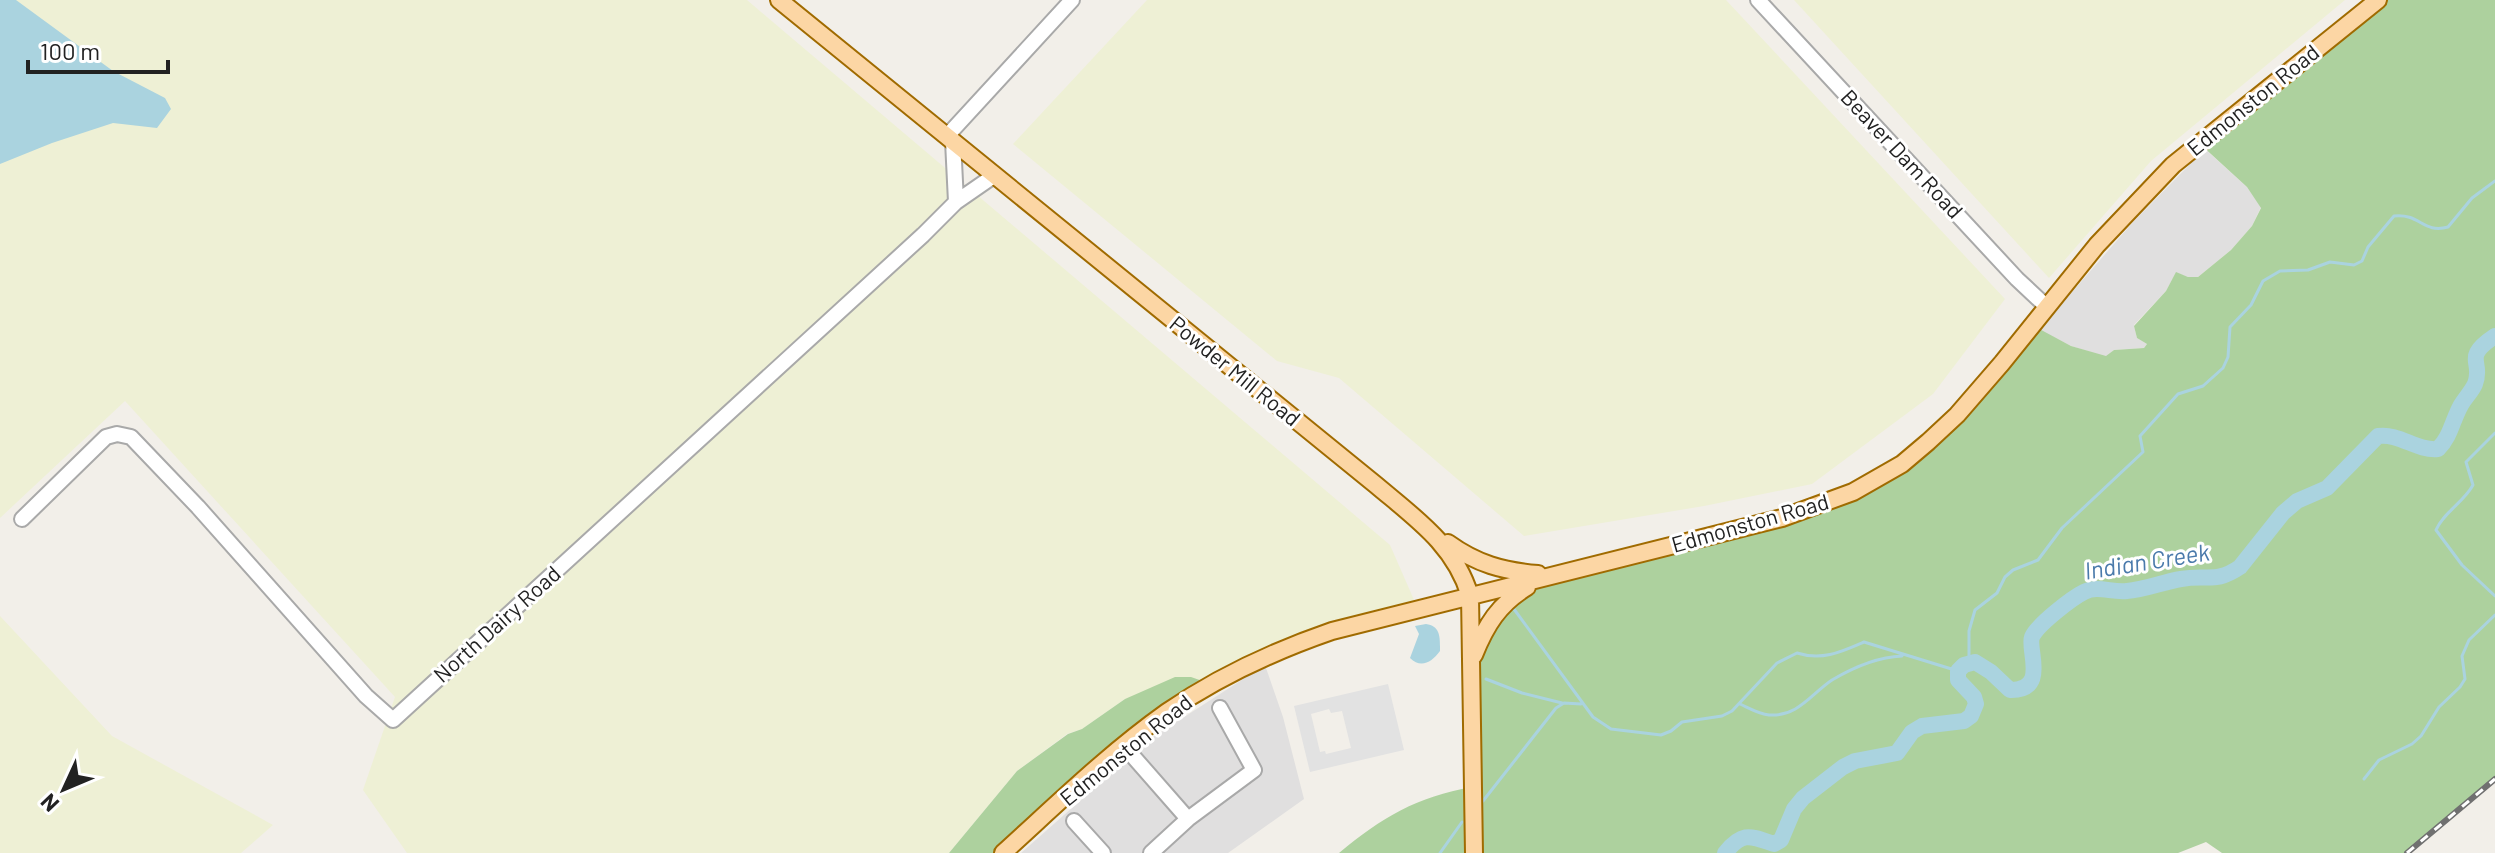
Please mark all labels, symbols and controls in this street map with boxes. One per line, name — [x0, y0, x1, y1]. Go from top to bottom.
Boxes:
scale bar — [28, 24, 168, 74]
text: 100 m — [40, 36, 100, 65]
street label: Edmonston Road — [2181, 38, 2324, 160]
street label: Beaver Dam Road — [1836, 83, 1969, 223]
street label: Powder Mill Road — [1165, 310, 1306, 431]
street label: Edmonston Road — [1668, 487, 1831, 557]
water label: Indian Creek — [2082, 536, 2212, 585]
street label: North Dairy Road — [428, 560, 565, 687]
street label: Edmonston Road — [1054, 688, 1197, 810]
north arrow — [24, 749, 104, 829]
text: N — [34, 789, 63, 818]

